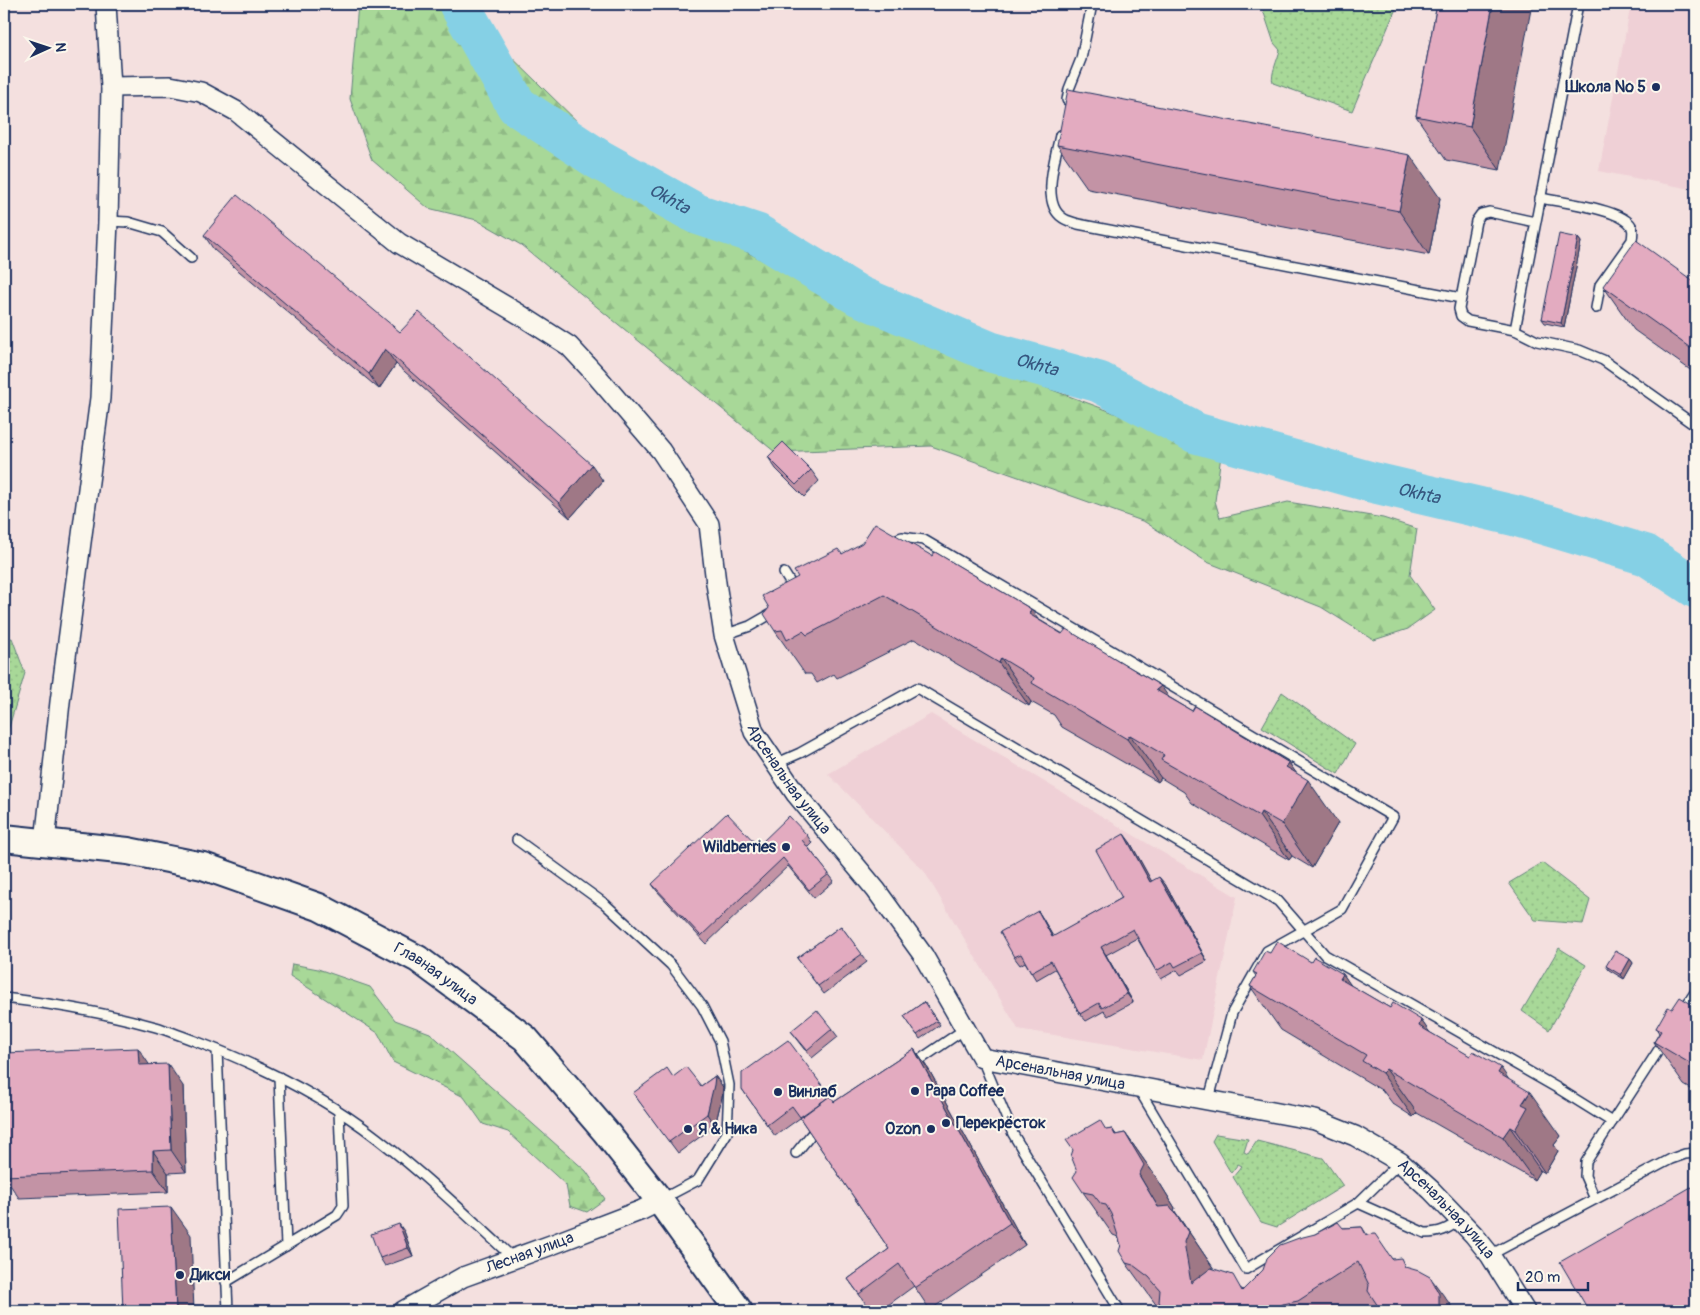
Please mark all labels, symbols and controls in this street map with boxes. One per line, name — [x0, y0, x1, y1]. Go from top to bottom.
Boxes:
north arrow — [22, 22, 72, 72]
text: N — [52, 42, 69, 53]
place label: Школа № 5 — [1564, 77, 1646, 97]
marker: Школа № 5 — [1650, 81, 1662, 93]
water label: Okhta — [645, 178, 695, 220]
water label: Okhta — [1013, 348, 1062, 382]
water label: Okhta — [1395, 477, 1444, 510]
street label: Арсенальная улица — [742, 722, 835, 838]
place label: Wildberries — [703, 837, 777, 857]
marker: Wildberries — [780, 841, 792, 853]
street label: Главная улица — [390, 938, 482, 1010]
street label: Арсенальная улица — [994, 1051, 1127, 1094]
place label: Papa Coffee — [925, 1081, 1005, 1101]
place label: Винлаб — [788, 1082, 838, 1102]
marker: Papa Coffee — [909, 1085, 921, 1097]
marker: Винлаб — [772, 1086, 784, 1098]
place label: Перекрёсток — [956, 1113, 1046, 1133]
marker: Перекрёсток — [940, 1117, 952, 1129]
place label: Я & Ника — [698, 1119, 758, 1139]
place label: Ozon — [885, 1119, 921, 1139]
marker: Я & Ника — [682, 1123, 694, 1135]
marker: Ozon — [925, 1123, 937, 1135]
street label: Арсенальная улица — [1393, 1155, 1499, 1263]
street label: Лесная улица — [482, 1227, 576, 1278]
scale bar — [1518, 1260, 1588, 1292]
place label: Дикси — [189, 1265, 231, 1285]
text: 20 m — [1525, 1268, 1560, 1287]
marker: Дикси — [174, 1269, 186, 1281]

